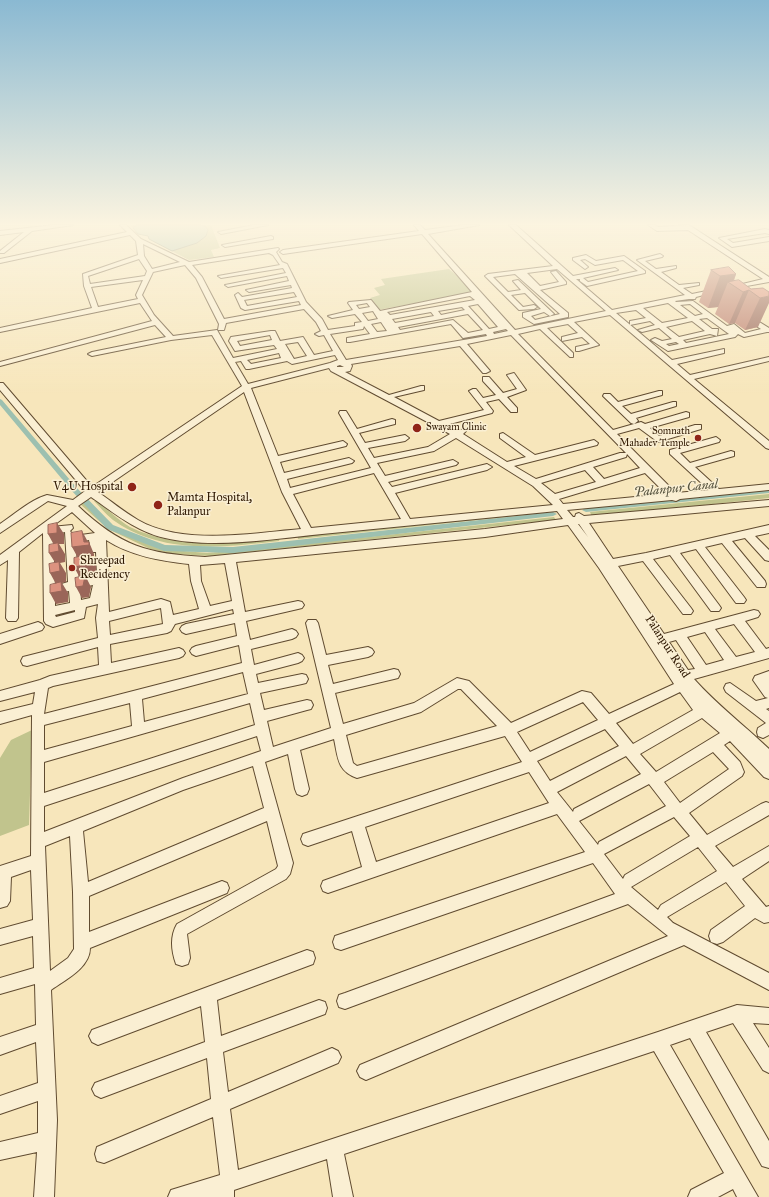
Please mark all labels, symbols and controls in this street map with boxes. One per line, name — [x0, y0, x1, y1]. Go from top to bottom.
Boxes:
marker: Swayam Clinic — [411, 422, 423, 434]
place label: Swayam Clinic — [426, 422, 486, 434]
place label: Somnath Mahadev Temple — [619, 426, 690, 450]
marker: Somnath Mahadev Temple — [693, 433, 703, 443]
water label: Palanpur Canal — [633, 477, 719, 501]
place label: V4U Hospital — [53, 480, 123, 494]
marker: V4U Hospital — [126, 481, 138, 493]
place label: Mamta Hospital, Palanpur — [167, 491, 252, 519]
marker: Mamta Hospital, Palanpur — [152, 499, 164, 511]
place label: Shreepad Recidency — [80, 554, 130, 582]
marker: Shreepad Recidency — [67, 563, 77, 573]
street label: Palanpur Road — [641, 613, 693, 681]

